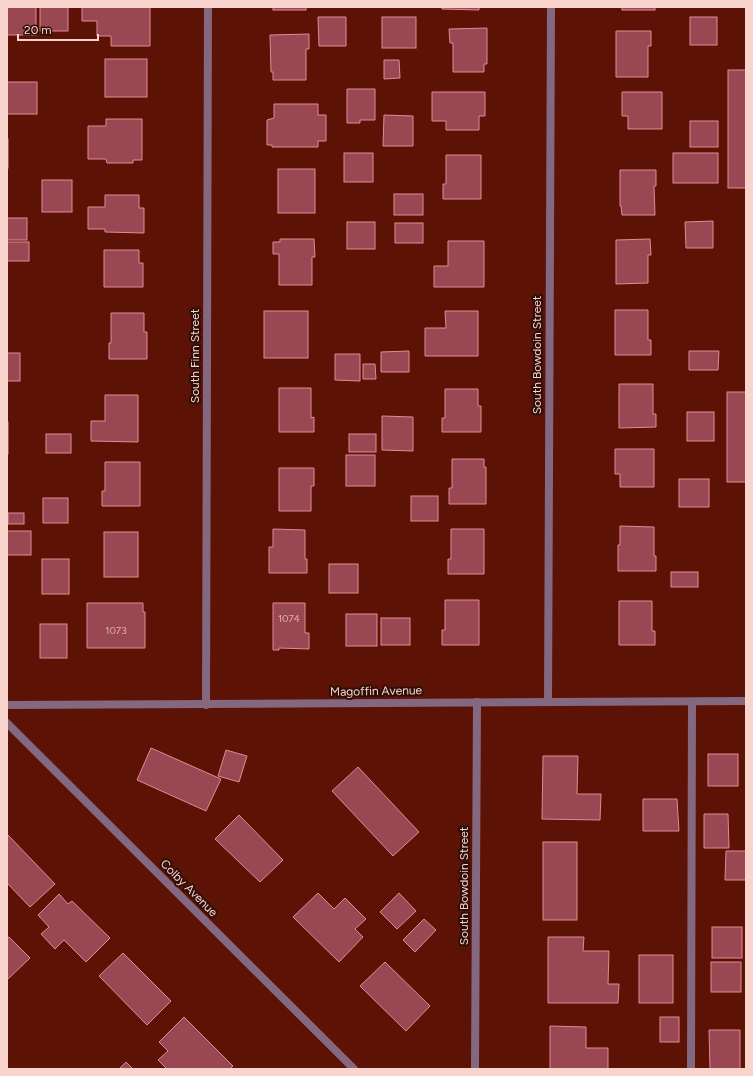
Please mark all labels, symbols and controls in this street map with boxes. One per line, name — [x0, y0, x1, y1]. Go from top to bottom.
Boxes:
scale bar — [18, 16, 98, 42]
text: 20 m — [24, 23, 52, 37]
street label: South Bowdoin Street — [530, 295, 544, 414]
street label: South Finn Street — [188, 308, 202, 403]
house number: 1074 — [278, 612, 300, 625]
house number: 1073 — [105, 624, 127, 637]
street label: Magoffin Avenue — [330, 683, 423, 699]
street label: South Bowdoin Street — [457, 826, 471, 945]
street label: Colby Avenue — [158, 857, 221, 920]

